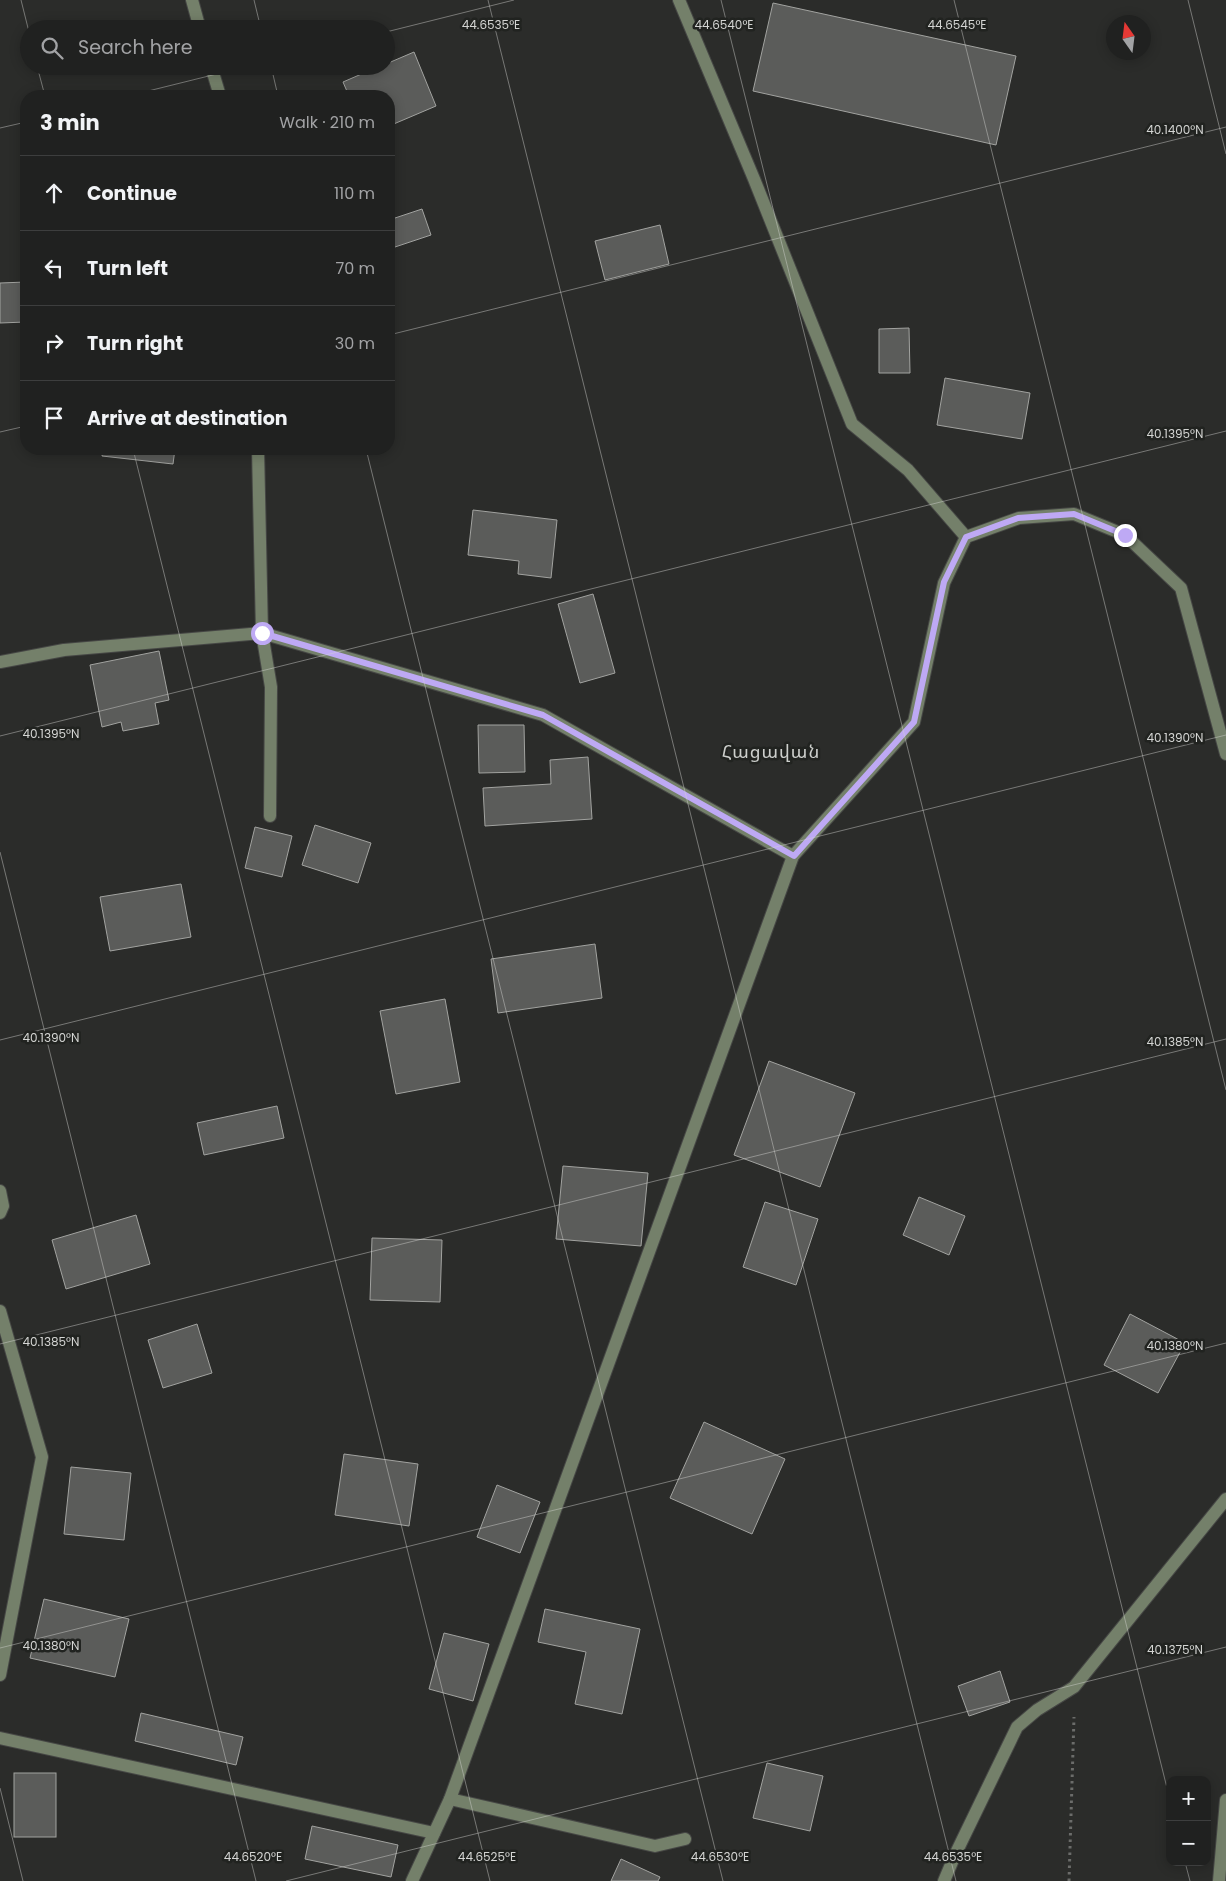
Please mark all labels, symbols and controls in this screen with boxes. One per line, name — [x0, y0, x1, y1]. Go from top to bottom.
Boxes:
north arrow — [1106, 15, 1151, 60]
text: 44.6535°E — [462, 16, 520, 33]
text: 44.6540°E — [695, 16, 753, 33]
text: 44.6545°E — [928, 16, 986, 33]
search box — [20, 20, 395, 75]
icon: search — [38, 34, 66, 62]
text: Search here — [78, 34, 192, 61]
text: 3 min — [40, 108, 100, 137]
text: Walk · 210 m — [279, 111, 375, 134]
text: 40.1400°N — [1146, 121, 1204, 138]
icon: ahead — [40, 179, 68, 207]
text: Continue — [87, 180, 177, 207]
text: 110 m — [334, 182, 375, 205]
icon: left — [40, 254, 68, 282]
text: Turn left — [87, 255, 168, 282]
text: 70 m — [335, 257, 375, 280]
icon: right — [40, 329, 68, 357]
text: Turn right — [87, 330, 183, 357]
text: 30 m — [335, 332, 375, 355]
icon: arrive — [40, 404, 68, 432]
text: Arrive at destination — [87, 405, 288, 432]
text: 40.1395°N — [1147, 425, 1203, 442]
route end — [1114, 524, 1137, 547]
route start — [251, 622, 274, 645]
text: 40.1395°N — [23, 725, 79, 742]
text: 40.1390°N — [1147, 729, 1203, 746]
district label: Հացավան — [722, 739, 820, 764]
text: 40.1390°N — [23, 1029, 79, 1046]
text: 40.1385°N — [1147, 1033, 1203, 1050]
text: 40.1385°N — [23, 1333, 79, 1350]
text: 40.1380°N — [1147, 1337, 1203, 1354]
text: 40.1380°N — [23, 1637, 79, 1654]
text: 40.1375°N — [1147, 1641, 1203, 1658]
map controls — [1166, 1776, 1211, 1866]
button: + — [1166, 1776, 1211, 1821]
button: − — [1166, 1821, 1211, 1866]
text: 44.6520°E — [224, 1848, 282, 1865]
text: 44.6525°E — [458, 1848, 516, 1865]
text: 44.6530°E — [691, 1848, 749, 1865]
text: 44.6535°E — [924, 1848, 982, 1865]

